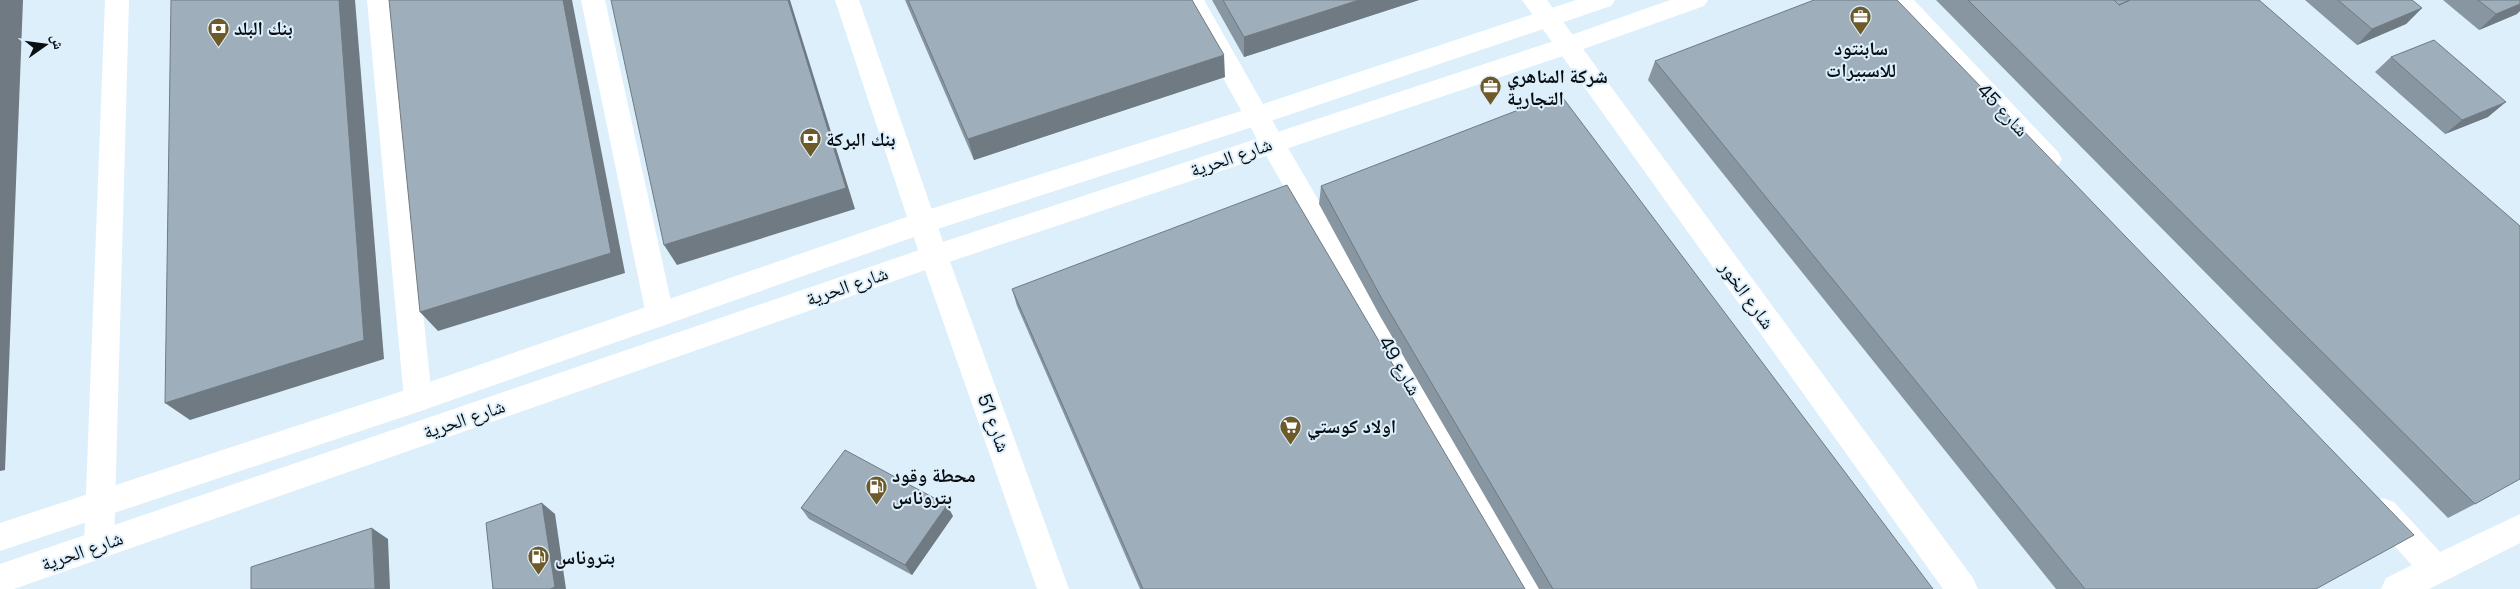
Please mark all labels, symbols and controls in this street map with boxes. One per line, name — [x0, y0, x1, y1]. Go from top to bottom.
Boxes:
office icon: سابنتود للاسبيرات — [1849, 5, 1873, 36]
bank icon: بنك البلد — [206, 16, 230, 47]
place label: بنك البلد — [234, 16, 293, 41]
north arrow — [20, 20, 70, 70]
text: ش — [47, 32, 68, 51]
place label: سابنتود للاسبيرات — [1826, 36, 1896, 83]
place label: شركة المناهري التجارية — [1507, 64, 1608, 111]
office icon: شركة المناهري التجارية — [1479, 75, 1503, 106]
street label: شارع 45 — [1972, 78, 2034, 142]
bank icon: بنك البركة — [798, 127, 822, 158]
place label: بنك البركة — [826, 127, 896, 152]
street label: شارع الحرية — [1187, 131, 1275, 183]
street label: شارع الخور — [1713, 255, 1780, 334]
street label: شارع الحرية — [803, 260, 891, 312]
street label: شارع 49 — [1373, 332, 1427, 400]
street label: شارع 51 — [972, 390, 1016, 456]
street label: شارع الحرية — [420, 393, 508, 445]
supermarket icon: اولاد كوستي — [1279, 414, 1303, 445]
place label: اولاد كوستي — [1307, 414, 1396, 441]
place label: محطة وقود بتروناس — [892, 463, 976, 510]
fuel station icon: محطة وقود بتروناس — [864, 474, 888, 505]
street label: شارع الحرية — [38, 525, 126, 577]
fuel station icon: بتروناس — [527, 545, 551, 576]
place label: بتروناس — [555, 545, 615, 570]

